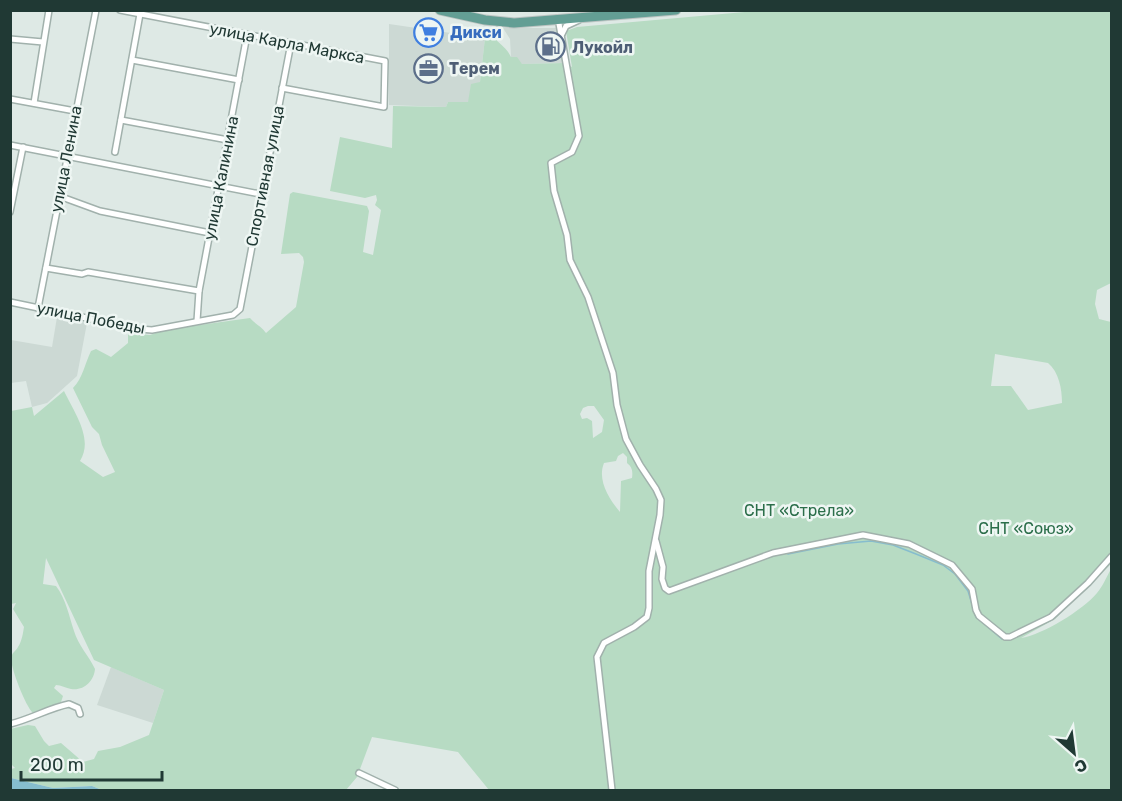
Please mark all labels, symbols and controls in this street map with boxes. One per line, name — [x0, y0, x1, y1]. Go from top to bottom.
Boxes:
supermarket icon: Дикси — [413, 16, 445, 48]
street label: улица Карла Маркса — [208, 19, 366, 67]
place label: Дикси — [450, 23, 502, 42]
fuel station icon: Лукойл — [535, 31, 567, 63]
place label: Лукойл — [572, 38, 633, 57]
office icon: Терем — [412, 52, 444, 84]
place label: Терем — [449, 59, 500, 78]
street label: улица Ленина — [46, 104, 86, 214]
street label: Спортивная улица — [242, 104, 288, 248]
street label: улица Калинина — [200, 114, 242, 242]
street label: улица Победы — [35, 298, 147, 338]
park label: СНТ «Стрела» — [744, 501, 854, 520]
park label: СНТ «Союз» — [978, 519, 1074, 538]
north arrow — [1044, 723, 1104, 783]
scale bar — [21, 744, 162, 782]
text: 200 m — [30, 754, 84, 776]
text: С — [1071, 755, 1090, 777]

